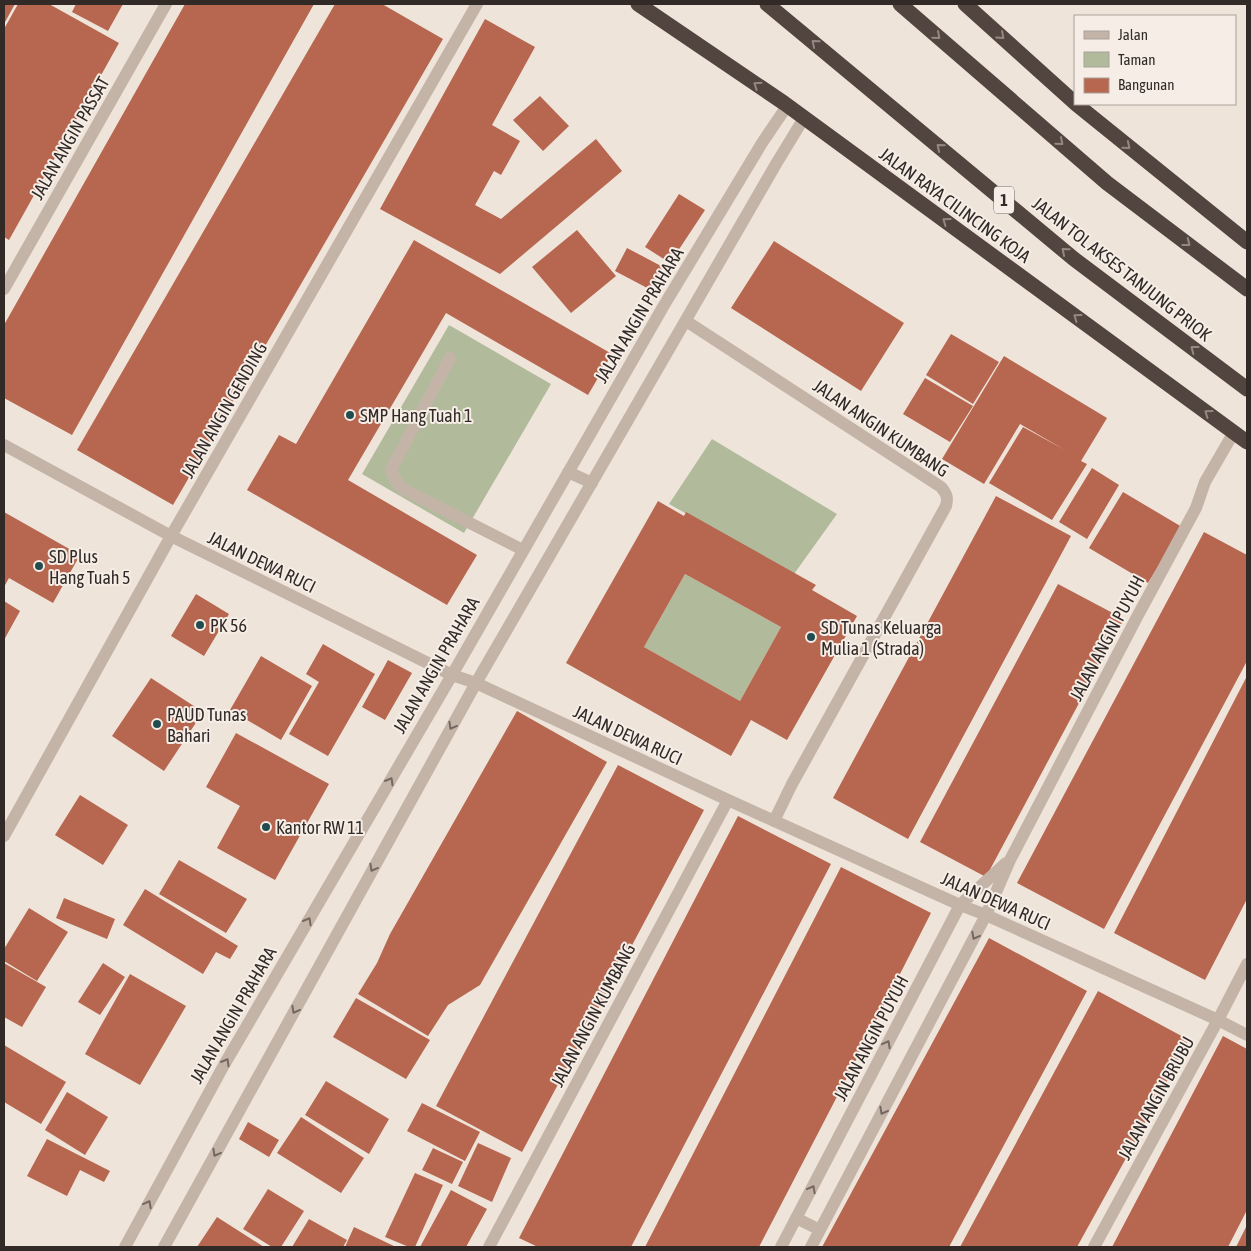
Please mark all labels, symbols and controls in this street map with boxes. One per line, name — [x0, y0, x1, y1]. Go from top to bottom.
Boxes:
legend — [1074, 15, 1236, 105]
text: Jalan — [1118, 26, 1148, 43]
one-way arrow — [932, 30, 941, 39]
one-way arrow — [995, 30, 1004, 39]
one-way arrow — [811, 40, 820, 49]
text: Taman — [1118, 51, 1156, 68]
street label: JALAN ANGIN PASSAT — [26, 73, 114, 203]
text: Bangunan — [1118, 76, 1175, 93]
one-way arrow — [754, 82, 763, 91]
one-way arrow — [1055, 136, 1064, 145]
one-way arrow — [1121, 140, 1130, 148]
street label: JALAN RAYA CILINCING KOJA — [875, 143, 1035, 267]
one-way arrow — [936, 144, 945, 153]
road number: 1 — [994, 186, 1014, 214]
street label: JALAN TOL AKSES TANJUNG PRIOK — [1028, 193, 1216, 345]
one-way arrow — [943, 219, 952, 227]
one-way arrow — [1181, 238, 1190, 246]
street label: JALAN ANGIN PRAHARA — [590, 244, 688, 386]
one-way arrow — [1061, 247, 1070, 256]
one-way arrow — [1073, 314, 1083, 323]
street label: JALAN ANGIN GENDING — [177, 339, 271, 481]
one-way arrow — [1190, 346, 1200, 355]
street label: JALAN ANGIN KUMBANG — [809, 375, 953, 481]
place label: SMP Hang Tuah 1 — [360, 405, 472, 426]
marker: SMP Hang Tuah 1 — [344, 409, 356, 421]
one-way arrow — [1204, 410, 1214, 419]
street label: JALAN DEWA RUCI — [205, 527, 319, 597]
place label: SD Plus Hang Tuah 5 — [49, 546, 131, 588]
marker: SD Plus Hang Tuah 5 — [33, 560, 45, 572]
street label: JALAN ANGIN PUYUH — [1065, 572, 1149, 704]
street label: JALAN ANGIN PRAHARA — [388, 593, 484, 737]
place label: PK 56 — [210, 615, 247, 636]
place label: SD Tunas Keluarga Mulia 1 (Strada) — [821, 617, 942, 659]
marker: PK 56 — [194, 619, 206, 631]
marker: SD Tunas Keluarga Mulia 1 (Strada) — [805, 631, 817, 643]
street label: JALAN DEWA RUCI — [570, 701, 686, 769]
place label: PAUD Tunas Bahari — [167, 704, 246, 746]
marker: PAUD Tunas Bahari — [151, 718, 163, 730]
one-way arrow — [448, 721, 458, 730]
one-way arrow — [383, 777, 393, 786]
place label: Kantor RW 11 — [276, 817, 364, 838]
marker: Kantor RW 11 — [260, 821, 272, 833]
one-way arrow — [370, 863, 380, 872]
street label: JALAN DEWA RUCI — [938, 868, 1054, 934]
one-way arrow — [301, 918, 311, 927]
one-way arrow — [971, 931, 981, 940]
street label: JALAN ANGIN KUMBANG — [546, 940, 640, 1090]
street label: JALAN ANGIN PRAHARA — [185, 943, 281, 1087]
street label: JALAN ANGIN PUYUH — [829, 972, 913, 1104]
one-way arrow — [291, 1005, 301, 1014]
street label: JALAN ANGIN BRUBU — [1114, 1033, 1198, 1163]
one-way arrow — [881, 1041, 891, 1050]
one-way arrow — [219, 1058, 229, 1067]
one-way arrow — [879, 1105, 889, 1114]
one-way arrow — [212, 1147, 222, 1156]
one-way arrow — [806, 1185, 816, 1194]
one-way arrow — [142, 1201, 152, 1210]

